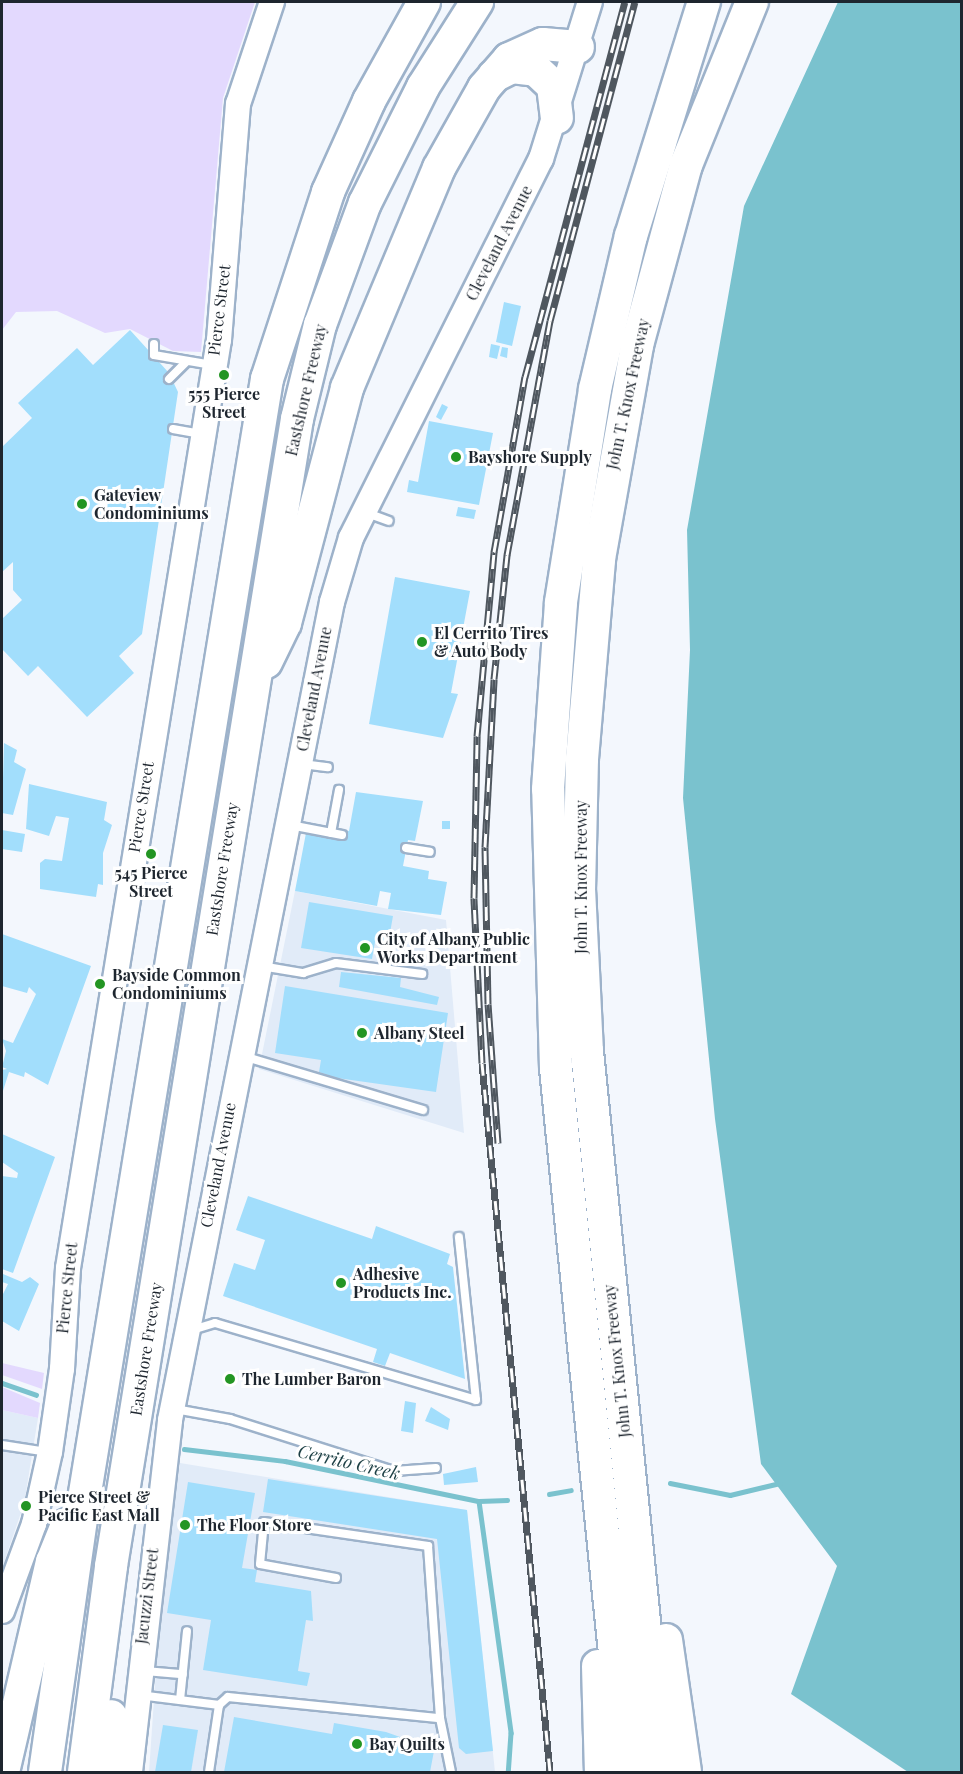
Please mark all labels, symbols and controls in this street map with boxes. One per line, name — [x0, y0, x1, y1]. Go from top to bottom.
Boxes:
street label: Cleveland Avenue — [462, 182, 536, 304]
street label: Pierce Street — [204, 263, 234, 357]
street label: John T. Knox Freeway — [603, 316, 653, 472]
street label: Eastshore Freeway — [281, 322, 331, 458]
marker: 555 Pierce Street — [217, 368, 231, 382]
place label: 555 Pierce Street — [188, 384, 260, 422]
place label: Bayshore Supply — [468, 447, 592, 467]
marker: Bayshore Supply — [449, 450, 463, 464]
place label: Gateview Condominiums — [94, 485, 209, 523]
marker: Gateview Condominiums — [75, 497, 89, 511]
place label: El Cerrito Tires & Auto Body — [434, 623, 549, 661]
street label: Cleveland Avenue — [292, 625, 336, 753]
marker: El Cerrito Tires & Auto Body — [415, 635, 429, 649]
street label: Pierce Street — [124, 760, 158, 854]
street label: John T. Knox Freeway — [571, 800, 591, 954]
street label: Eastshore Freeway — [202, 801, 242, 937]
marker: 545 Pierce Street — [144, 847, 158, 861]
place label: 545 Pierce Street — [114, 863, 188, 901]
place label: City of Albany Public Works Department — [377, 929, 531, 967]
marker: City of Albany Public Works Department — [358, 941, 372, 955]
place label: Bayside Common Condominiums — [112, 965, 241, 1003]
marker: Bayside Common Condominiums — [93, 977, 107, 991]
place label: Albany Steel — [374, 1023, 465, 1043]
marker: Albany Steel — [355, 1026, 369, 1040]
street label: Cleveland Avenue — [196, 1101, 240, 1229]
street label: Pierce Street — [53, 1241, 81, 1335]
place label: Adhesive Products Inc. — [353, 1264, 452, 1302]
marker: Adhesive Products Inc. — [334, 1276, 348, 1290]
street label: Eastshore Freeway — [126, 1281, 166, 1417]
street label: John T. Knox Freeway — [599, 1283, 635, 1439]
place label: The Lumber Baron — [242, 1369, 382, 1389]
marker: The Lumber Baron — [223, 1372, 237, 1386]
water label: Cerrito Creek — [296, 1440, 402, 1484]
place label: Pierce Street & Pacific East Mall — [38, 1487, 160, 1525]
marker: Pierce Street & Pacific East Mall — [19, 1499, 33, 1513]
place label: The Floor Store — [197, 1515, 312, 1535]
marker: The Floor Store — [178, 1518, 192, 1532]
street label: Jacuzzi Street — [132, 1547, 162, 1645]
place label: Bay Quilts — [369, 1734, 445, 1754]
marker: Bay Quilts — [350, 1737, 364, 1751]

